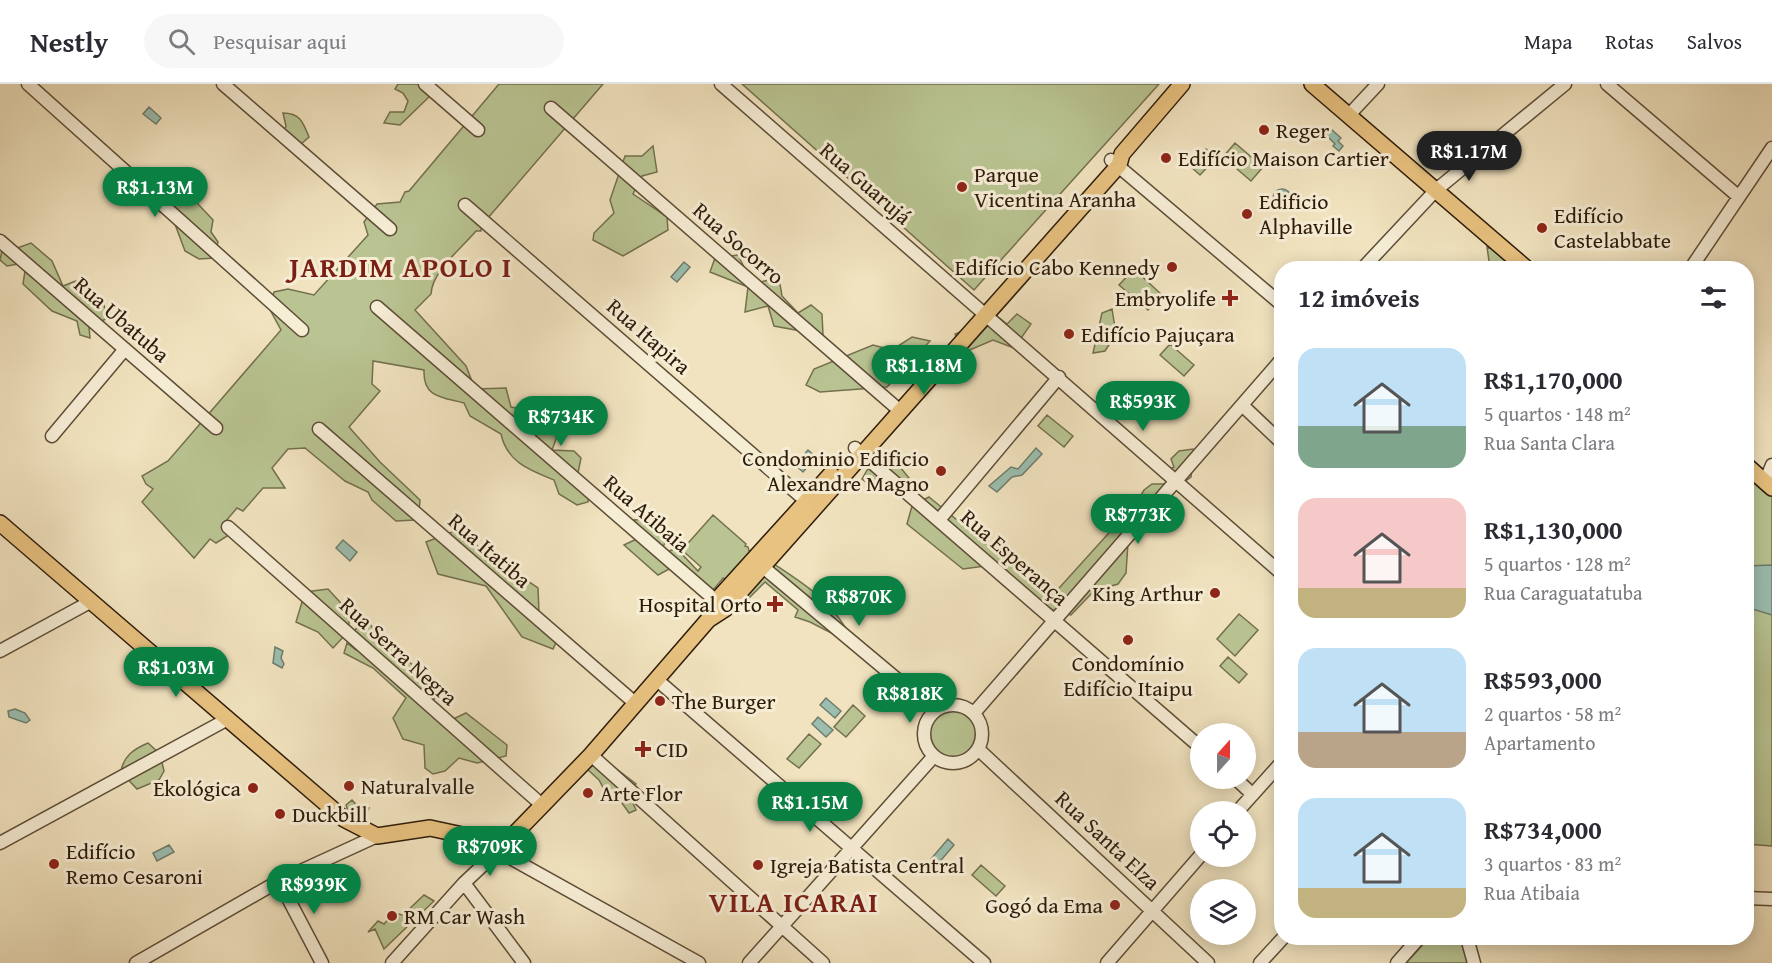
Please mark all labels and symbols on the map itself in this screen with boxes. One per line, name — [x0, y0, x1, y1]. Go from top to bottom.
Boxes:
place label: Reger — [1276, 114, 1329, 146]
marker: Reger — [1257, 123, 1271, 137]
pin: R$1.17M — [1414, 131, 1524, 182]
street label: Rua Guarujá — [813, 134, 919, 232]
place label: Edifício Maison Cartier — [1178, 142, 1389, 174]
marker: Edifício Maison Cartier — [1159, 151, 1173, 165]
place label: Parque Vicentina Aranha — [974, 158, 1137, 215]
pin: R$1.13M — [100, 167, 210, 218]
marker: Parque Vicentina Aranha — [955, 180, 969, 194]
place label: Edificio Alphaville — [1259, 185, 1353, 242]
street label: Rua Socorro — [686, 194, 792, 292]
place label: Edifício Castelabbate — [1554, 199, 1671, 256]
marker: Edificio Alphaville — [1240, 207, 1254, 221]
marker: Edifício Castelabbate — [1535, 221, 1549, 235]
district label: JARDIM APOLO I — [285, 246, 513, 287]
place label: Edifício Cabo Kennedy — [955, 251, 1160, 283]
marker: Edifício Cabo Kennedy — [1165, 260, 1179, 274]
street label: Rua Ubatuba — [67, 268, 177, 370]
place label: Embryolife — [1115, 282, 1216, 314]
marker: Embryolife — [1221, 289, 1239, 307]
street label: Rua Itapira — [600, 290, 698, 382]
place label: Edifício Pajuçara — [1081, 318, 1235, 350]
marker: Edifício Pajuçara — [1062, 327, 1076, 341]
pin: R$1.18M — [869, 345, 979, 396]
pin: R$593K — [1094, 381, 1192, 432]
pin: R$734K — [512, 396, 610, 447]
place label: Condominio Edificio Alexandre Magno — [742, 442, 929, 499]
marker: Condominio Edificio Alexandre Magno — [934, 464, 948, 478]
street label: Rua Atibaia — [597, 466, 698, 560]
pin: R$773K — [1089, 494, 1187, 545]
street label: Rua Esperança — [954, 501, 1076, 613]
street label: Rua Itatiba — [442, 505, 539, 595]
pin: R$870K — [810, 576, 908, 627]
place label: King Arthur — [1092, 577, 1203, 609]
marker: King Arthur — [1208, 586, 1222, 600]
place label: Hospital Orto — [639, 588, 762, 620]
street label: Rua Serra Negra — [333, 589, 465, 713]
marker: Hospital Orto — [766, 595, 784, 613]
marker: Condomínio Edifício Itaipu — [1121, 633, 1135, 647]
pin: R$1.03M — [121, 647, 231, 698]
place label: Condomínio Edifício Itaipu — [1063, 647, 1193, 704]
pin: R$818K — [861, 673, 959, 724]
place label: The Burger — [672, 685, 776, 717]
marker: The Burger — [653, 694, 667, 708]
north arrow — [1190, 723, 1256, 789]
place label: CID — [656, 733, 688, 765]
marker: CID — [634, 740, 652, 758]
place label: Naturalvalle — [361, 770, 474, 802]
place label: Ekológica — [153, 772, 242, 804]
place label: Arte Flor — [600, 777, 683, 809]
marker: Naturalvalle — [342, 779, 356, 793]
marker: Ekológica — [246, 781, 260, 795]
pin: R$1.15M — [755, 782, 865, 833]
street label: Rua Santa Elza — [1048, 783, 1168, 898]
marker: Arte Flor — [581, 786, 595, 800]
place label: Duckbill — [292, 798, 368, 830]
marker: Duckbill — [273, 807, 287, 821]
pin: R$709K — [441, 826, 539, 877]
place label: Edifício Remo Cesaroni — [66, 835, 203, 892]
place label: Igreja Batista Central — [770, 849, 964, 881]
marker: Edifício Remo Cesaroni — [47, 857, 61, 871]
marker: Igreja Batista Central — [751, 858, 765, 872]
pin: R$939K — [265, 864, 363, 915]
district label: VILA ICARAI — [709, 881, 879, 922]
place label: Gogó da Ema — [985, 889, 1104, 921]
marker: Gogó da Ema — [1108, 898, 1122, 912]
place label: RM Car Wash — [404, 900, 526, 932]
marker: RM Car Wash — [385, 909, 399, 923]

